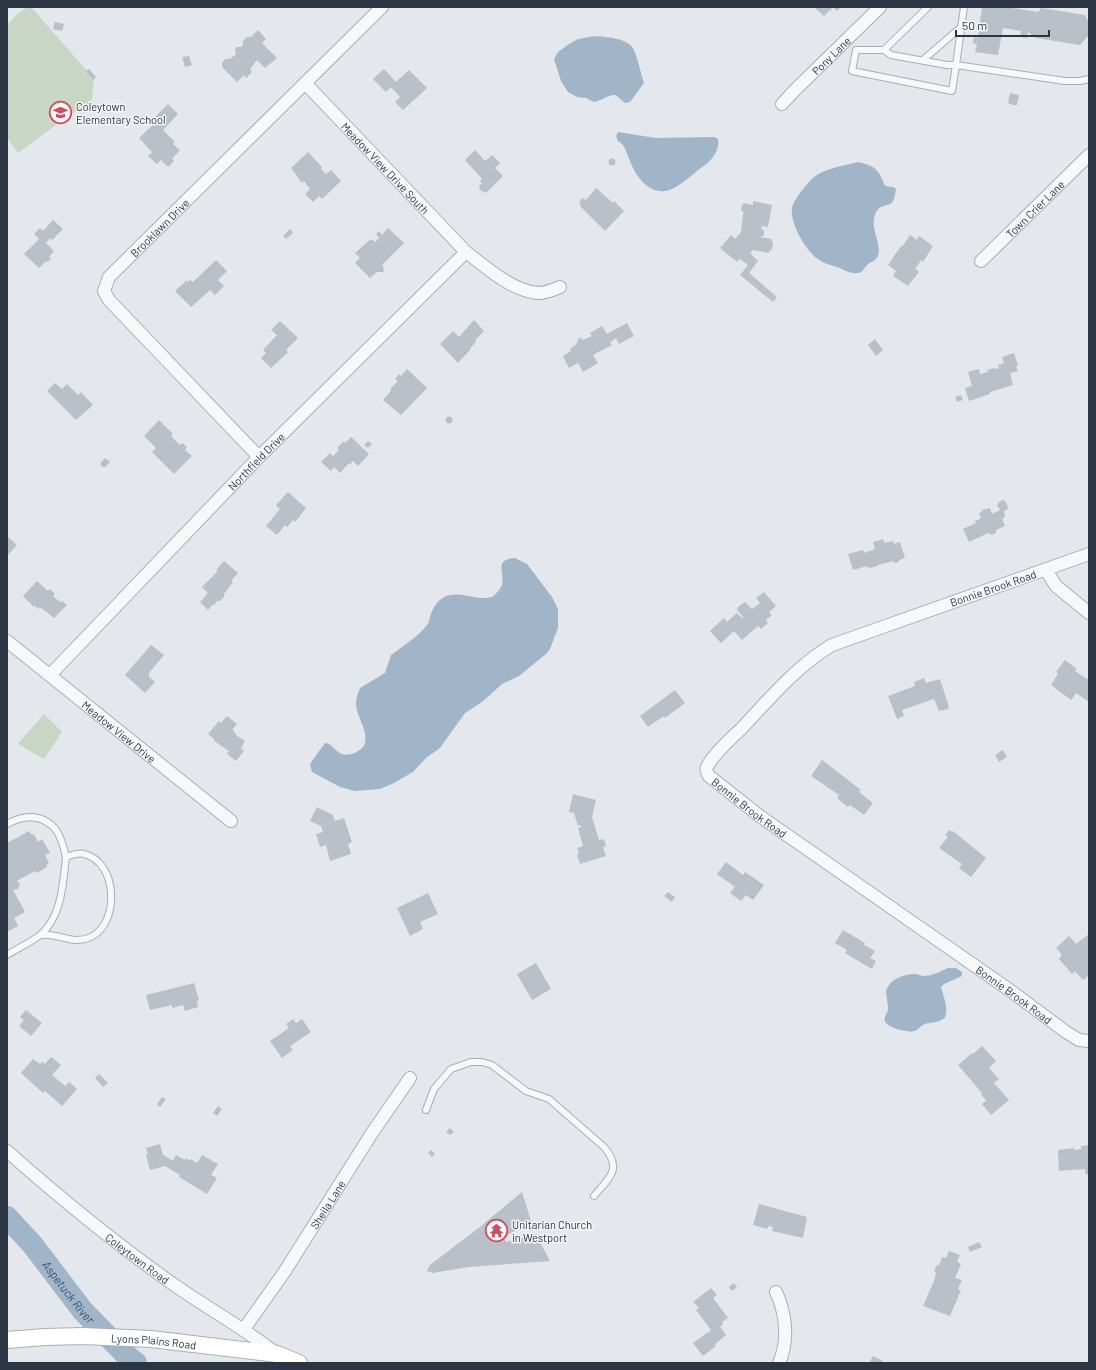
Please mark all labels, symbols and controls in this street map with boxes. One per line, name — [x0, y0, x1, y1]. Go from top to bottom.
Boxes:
scale bar — [956, 12, 1049, 38]
text: 50 m — [962, 18, 987, 32]
street label: Pony Lane — [809, 33, 853, 77]
school or university icon: Coleytown Elementary School — [47, 99, 73, 125]
place label: Coleytown Elementary School — [76, 100, 166, 126]
street label: Meadow View Drive South — [339, 119, 432, 216]
street label: Town Crier Lane — [1003, 177, 1066, 240]
street label: Brooklawn Drive — [127, 195, 191, 259]
street label: Northfield Drive — [225, 429, 287, 492]
street label: Bonnie Brook Road — [948, 567, 1038, 609]
street label: Meadow View Drive — [80, 698, 159, 765]
street label: Bonnie Brook Road — [710, 775, 790, 840]
street label: Bonnie Brook Road — [974, 962, 1055, 1026]
street label: Sheila Lane — [307, 1177, 347, 1231]
temple icon: Unitarian Church in Westport — [483, 1217, 509, 1243]
place label: Unitarian Church in Westport — [512, 1218, 592, 1244]
street label: Coleytown Road — [103, 1230, 172, 1286]
water label: Aspetuck River — [40, 1257, 98, 1326]
street label: Lyons Plains Road — [111, 1331, 197, 1351]

